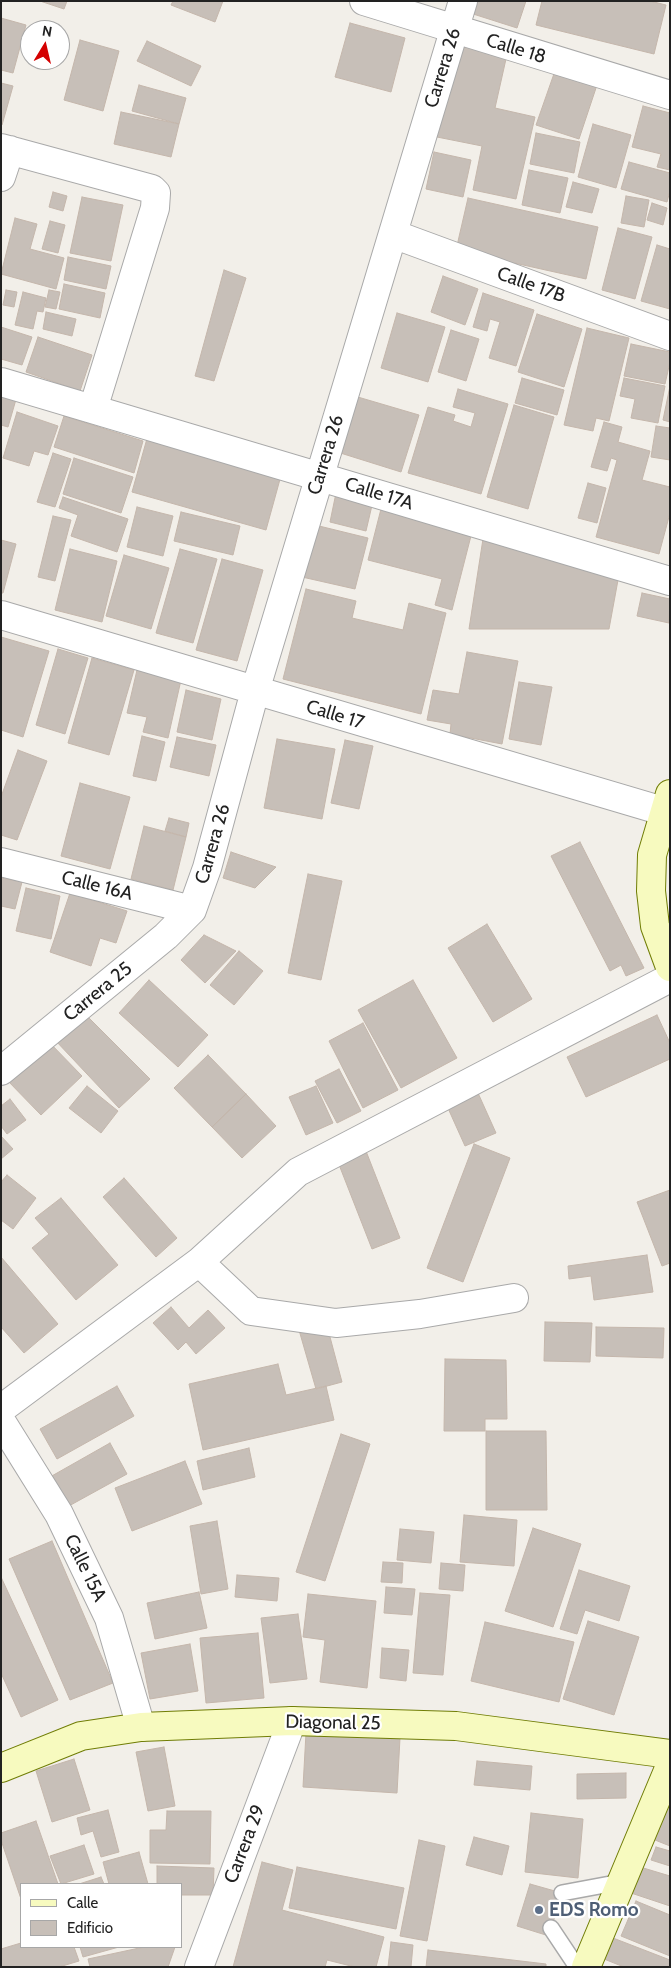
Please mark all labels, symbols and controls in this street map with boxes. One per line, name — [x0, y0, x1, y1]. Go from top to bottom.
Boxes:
north arrow — [20, 20, 70, 70]
text: N — [41, 22, 53, 41]
street label: Carrera 26 — [420, 25, 466, 111]
street label: Calle 18 — [483, 29, 549, 69]
street label: Calle 17B — [494, 262, 568, 308]
street label: Carrera 26 — [303, 412, 349, 498]
street label: Calle 17A — [342, 473, 416, 515]
street label: Calle 17 — [303, 695, 367, 735]
street label: Carrera 26 — [191, 801, 235, 887]
street label: Calle 16A — [59, 866, 135, 906]
street label: Carrera 25 — [59, 957, 137, 1027]
street label: Calle 15A — [59, 1531, 111, 1605]
street label: Diagonal 25 — [285, 1711, 381, 1735]
street label: Carrera 29 — [220, 1801, 270, 1887]
legend — [20, 1883, 182, 1948]
text: Calle — [67, 1894, 98, 1912]
place label: EDS Romo — [549, 1899, 638, 1921]
marker: EDS Romo — [533, 1904, 545, 1916]
text: Edificio — [67, 1919, 113, 1937]

